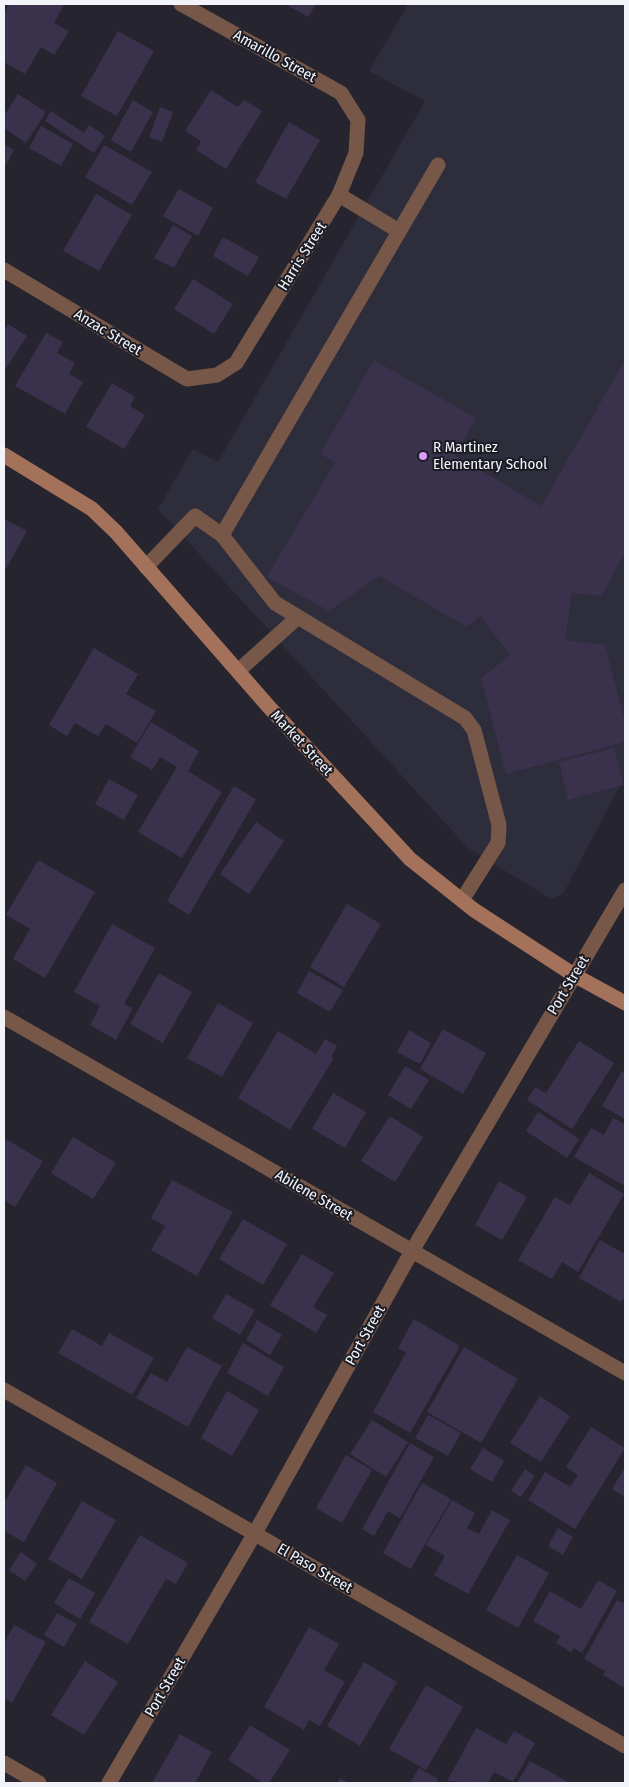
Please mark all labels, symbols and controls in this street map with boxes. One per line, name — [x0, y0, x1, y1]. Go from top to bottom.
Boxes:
street label: Amarillo Street — [230, 26, 320, 86]
street label: Harris Street — [274, 218, 330, 294]
street label: Anzac Street — [71, 305, 145, 359]
place label: R Martinez Elementary School — [433, 438, 547, 473]
marker: R Martinez Elementary School — [417, 450, 429, 462]
street label: Market Street — [267, 707, 337, 779]
street label: Port Street — [543, 952, 593, 1018]
street label: Abilene Street — [272, 1166, 356, 1225]
street label: Port Street — [341, 1302, 389, 1368]
street label: El Paso Street — [274, 1539, 356, 1597]
street label: Port Street — [141, 1654, 189, 1720]

